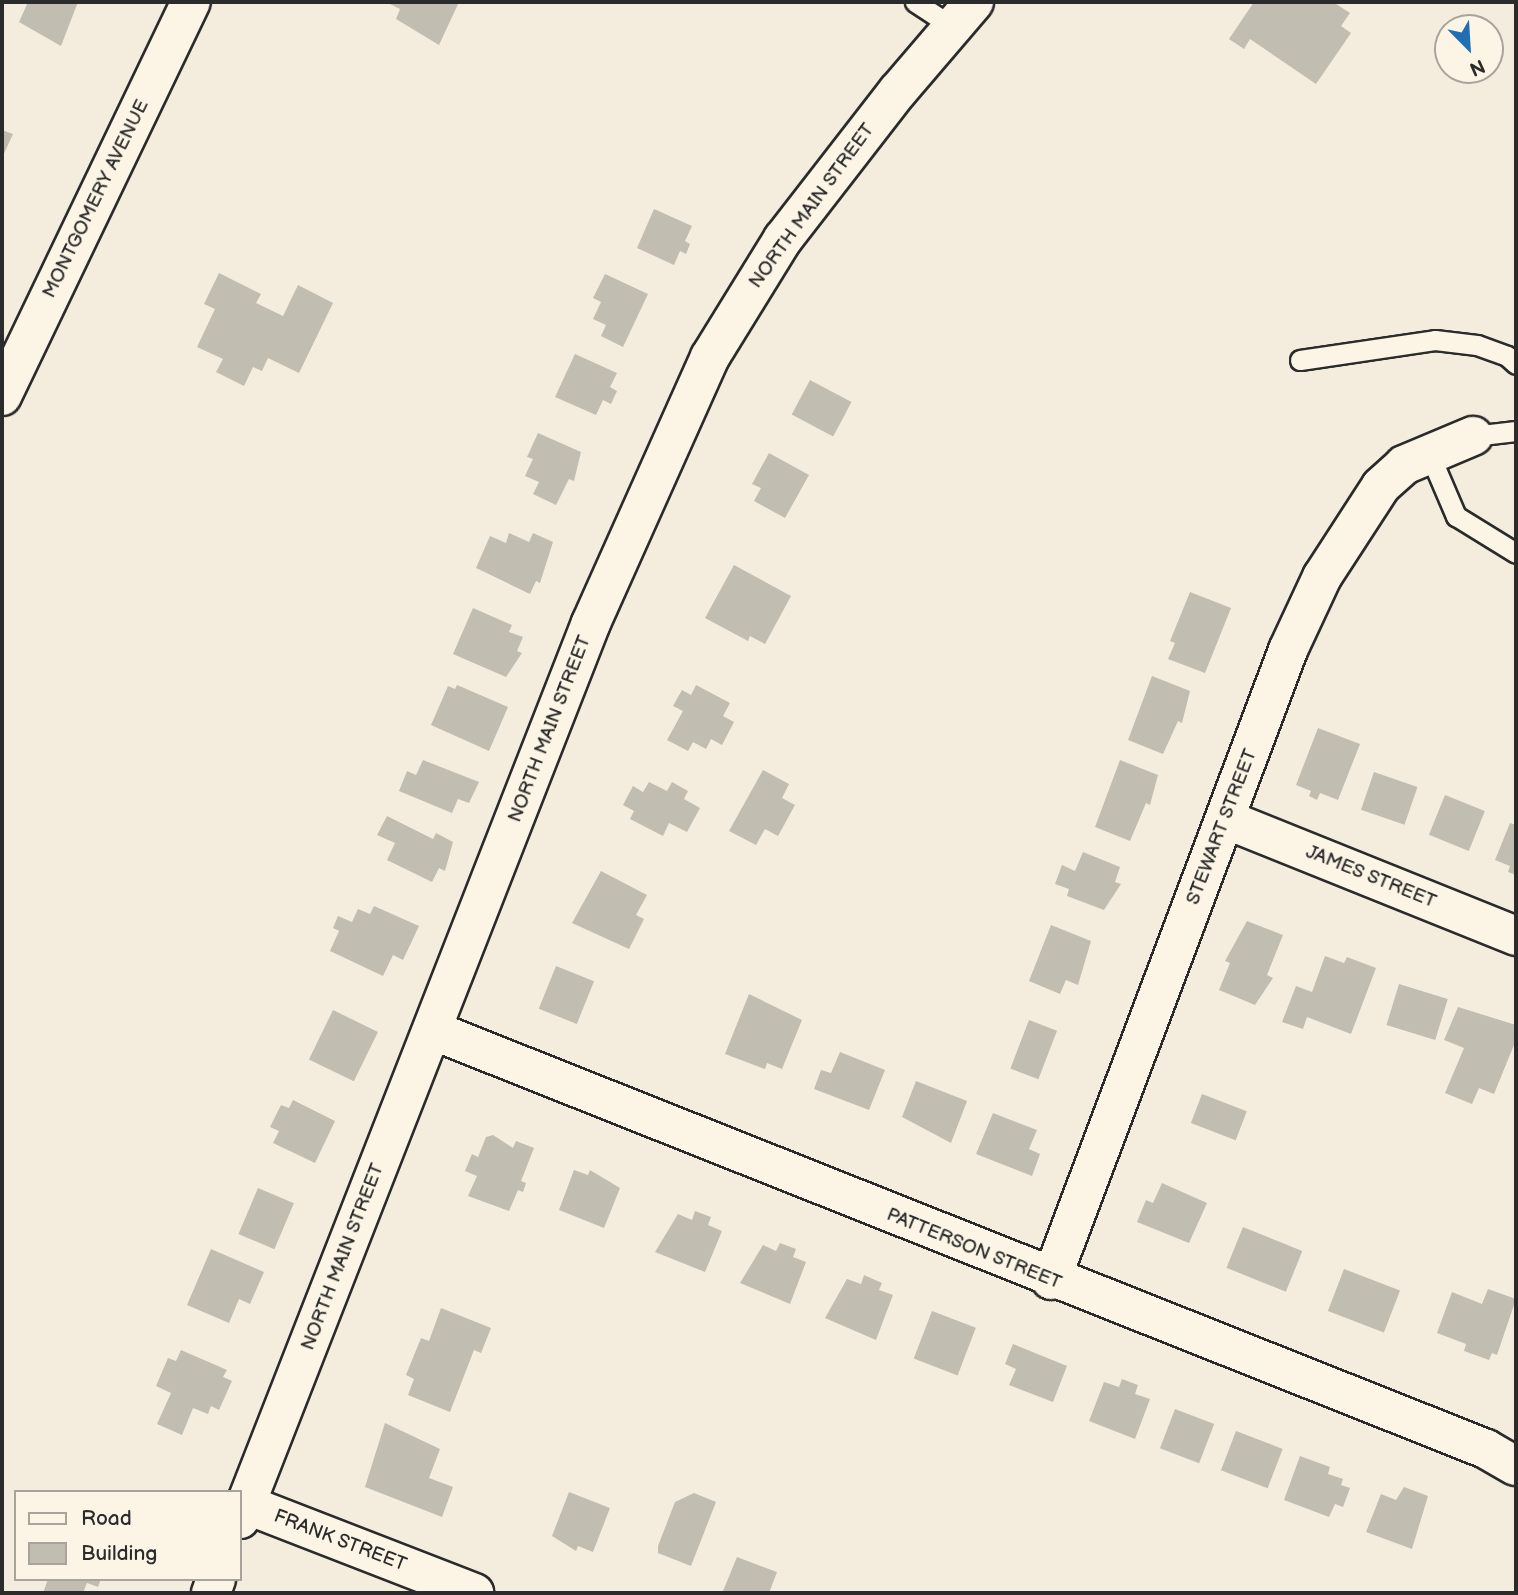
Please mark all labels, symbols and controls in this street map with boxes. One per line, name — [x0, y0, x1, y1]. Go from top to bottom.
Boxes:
north arrow — [1434, 14, 1504, 84]
text: N — [1466, 53, 1488, 80]
street label: MONTGOMERY AVENUE — [38, 96, 154, 302]
street label: NORTH MAIN STREET — [744, 119, 880, 293]
street label: NORTH MAIN STREET — [504, 632, 596, 826]
street label: STEWART STREET — [1182, 746, 1262, 908]
street label: JAMES STREET — [1302, 840, 1440, 914]
street label: NORTH MAIN STREET — [297, 1160, 389, 1354]
street label: PATTERSON STREET — [883, 1203, 1065, 1295]
legend — [14, 1490, 242, 1581]
street label: FRANK STREET — [270, 1505, 410, 1577]
text: Road — [81, 1506, 132, 1531]
text: Building — [81, 1541, 157, 1566]

